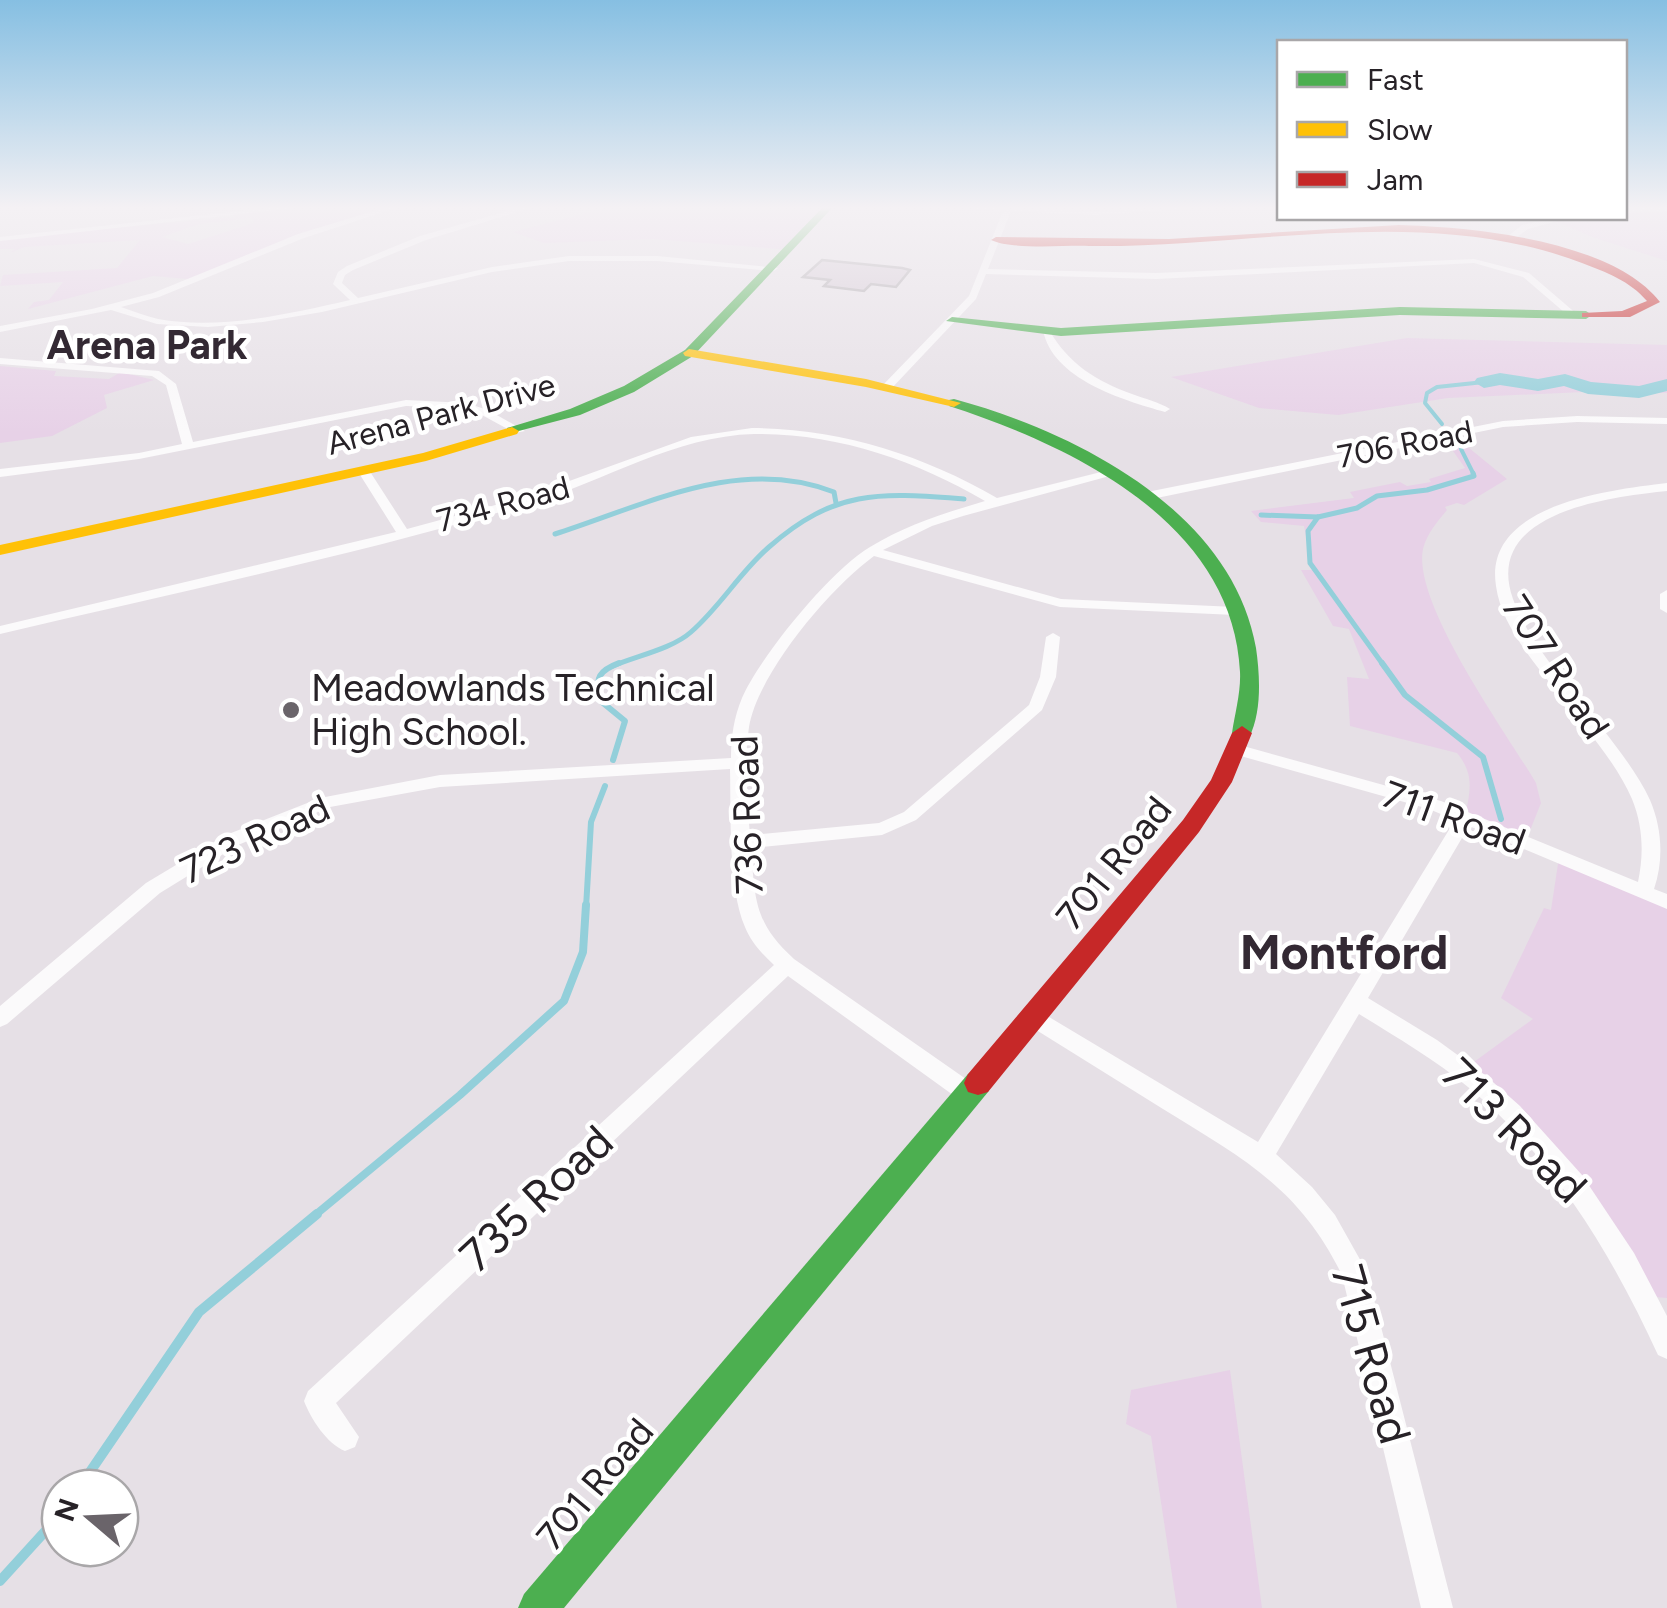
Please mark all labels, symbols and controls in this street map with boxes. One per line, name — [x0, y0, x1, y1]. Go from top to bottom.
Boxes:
legend — [1277, 40, 1627, 220]
text: Fast — [1367, 61, 1424, 98]
text: Slow — [1367, 111, 1433, 148]
text: Jam — [1367, 161, 1423, 198]
district label: Arena Park — [46, 321, 248, 369]
street label: Arena Park Drive — [323, 365, 559, 463]
street label: 706 Road — [1334, 412, 1476, 476]
street label: 734 Road — [432, 468, 574, 540]
street label: 707 Road — [1493, 587, 1619, 747]
place label: Meadowlands Technical High School. — [311, 665, 715, 755]
marker: Meadowlands Technical High School. — [280, 699, 302, 721]
street label: 736 Road — [721, 735, 773, 895]
street label: 711 Road — [1376, 771, 1532, 865]
street label: 723 Road — [173, 785, 337, 893]
street label: 701 Road — [1047, 787, 1181, 939]
district label: Montford — [1240, 923, 1448, 981]
street label: 713 Road — [1432, 1047, 1598, 1213]
street label: 735 Road — [448, 1114, 624, 1282]
street label: 715 Road — [1321, 1258, 1423, 1450]
street label: 701 Road — [527, 1409, 663, 1559]
north arrow — [40, 1468, 140, 1568]
text: N — [47, 1494, 86, 1526]

